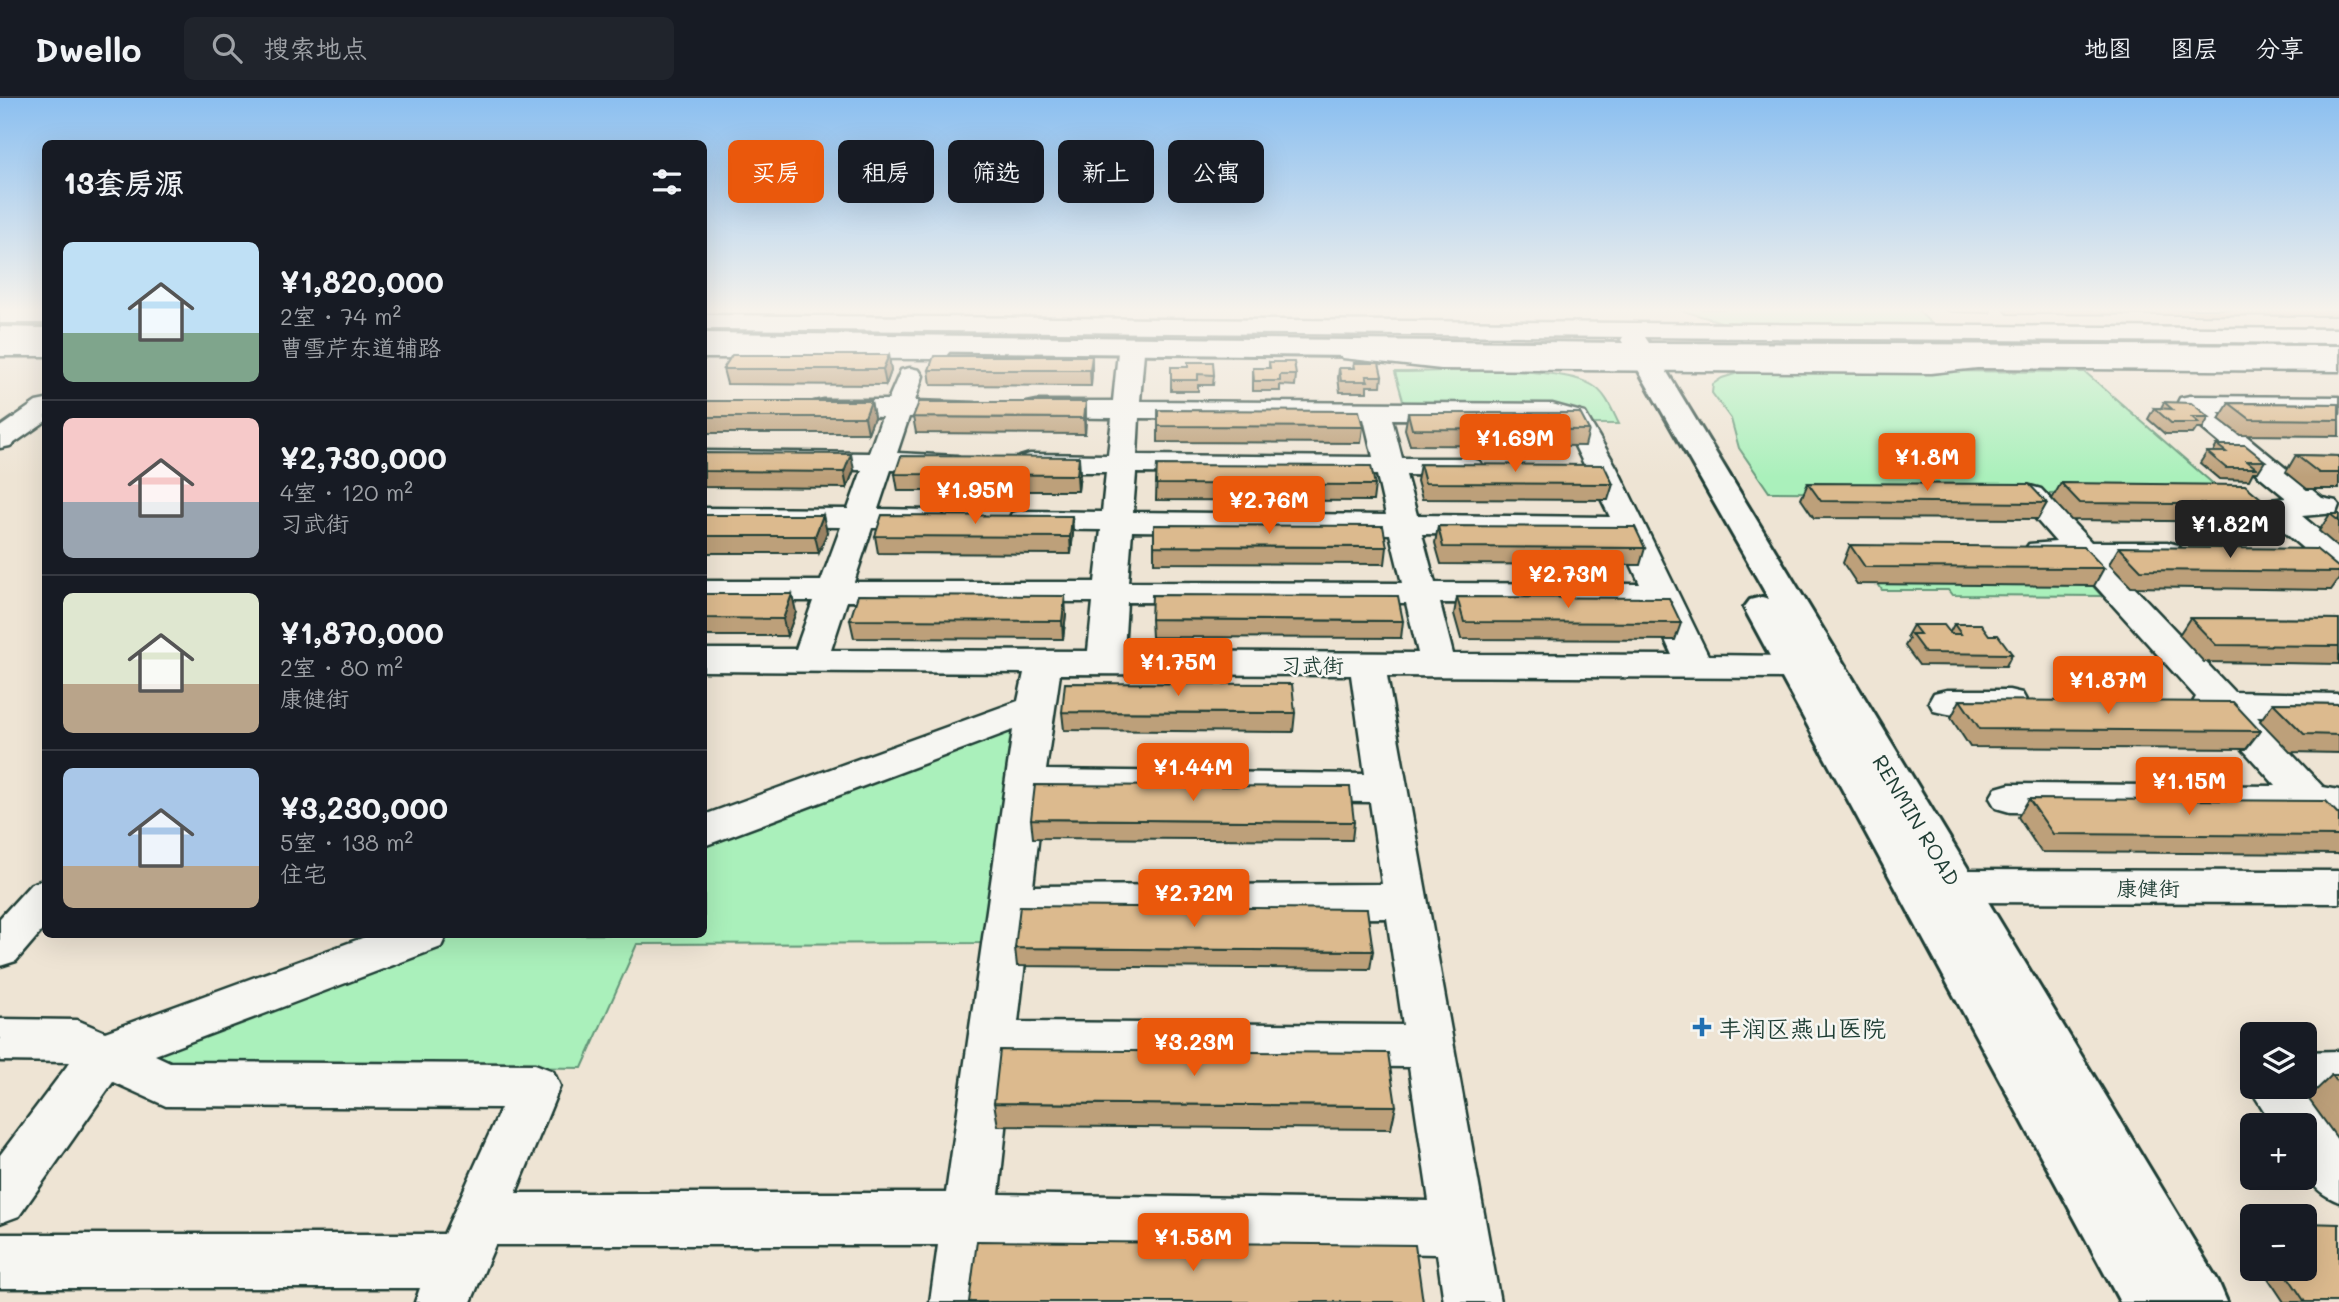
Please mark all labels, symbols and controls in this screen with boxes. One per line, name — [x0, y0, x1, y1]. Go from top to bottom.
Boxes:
search box — [184, 17, 674, 80]
text: Dwello — [35, 27, 142, 70]
icon: search — [208, 29, 246, 67]
text: 搜索地点 — [264, 31, 368, 65]
text: 地图 — [2084, 32, 2132, 63]
text: 图层 — [2170, 32, 2218, 63]
text: 分享 — [2256, 32, 2304, 63]
chip: 买房 — [728, 140, 824, 203]
chip: 租房 — [838, 140, 934, 203]
chip: 筛选 — [948, 140, 1044, 203]
chip: 新上 — [1058, 140, 1154, 203]
chip: 公寓 — [1168, 140, 1264, 203]
text: 13套房源 — [63, 162, 184, 202]
icon: filters — [648, 163, 686, 201]
text: ¥1,820,000 — [280, 261, 444, 301]
icon: home — [119, 270, 203, 354]
text: 2室 · 74 m² — [280, 301, 401, 331]
text: 曹雪芹东道辅路 — [280, 332, 441, 362]
pin: ¥1.69M — [1458, 414, 1572, 474]
text: ¥1.69M — [1476, 422, 1554, 452]
pin: ¥1.8M — [1878, 434, 1976, 493]
text: ¥2,730,000 — [280, 437, 447, 477]
text: ¥1.8M — [1894, 441, 1960, 471]
icon: home — [119, 446, 203, 530]
pin: ¥1.95M — [918, 466, 1032, 526]
text: ¥1.95M — [936, 474, 1014, 504]
pin: ¥2.76M — [1212, 476, 1326, 536]
text: 4室 · 120 m² — [280, 477, 413, 507]
text: ¥2.76M — [1229, 484, 1309, 514]
pin: ¥1.82M — [2173, 500, 2287, 560]
text: 习武街 — [280, 508, 349, 538]
text: ¥1.82M — [2191, 508, 2269, 538]
pin: ¥2.73M — [1511, 550, 1625, 610]
text: ¥2.73M — [1528, 558, 1608, 588]
text: ¥1,870,000 — [280, 612, 444, 652]
icon: home — [119, 621, 203, 705]
pin: ¥1.75M — [1121, 638, 1235, 698]
text: ¥1.75M — [1139, 646, 1217, 676]
street label: 习武街 — [1281, 651, 1344, 678]
text: 2室 · 80 m² — [280, 652, 403, 682]
pin: ¥1.87M — [2051, 656, 2165, 716]
text: ¥1.87M — [2069, 664, 2147, 694]
text: 康健街 — [280, 683, 349, 713]
pin: ¥1.44M — [1136, 744, 1250, 803]
street label: RENMIN ROAD — [1867, 750, 1967, 890]
text: ¥1.44M — [1153, 751, 1233, 781]
pin: ¥1.15M — [2132, 758, 2246, 817]
text: ¥1.15M — [2152, 765, 2226, 795]
text: ¥3,230,000 — [280, 787, 448, 827]
icon: home — [119, 796, 203, 880]
text: 5室 · 138 m² — [280, 827, 413, 857]
text: 住宅 — [280, 858, 326, 888]
pin: ¥2.72M — [1137, 870, 1251, 929]
street label: 康健街 — [2117, 874, 2180, 901]
text: ¥2.72M — [1154, 877, 1234, 907]
place label: 丰润区燕山医院 — [1718, 1012, 1886, 1043]
marker: 丰润区燕山医院 — [1692, 1017, 1712, 1037]
pin: ¥3.23M — [1137, 1018, 1251, 1078]
map controls — [2240, 1022, 2317, 1281]
button: layers — [2240, 1022, 2317, 1099]
text: ¥3.23M — [1153, 1026, 1235, 1056]
button: + — [2240, 1113, 2317, 1190]
button: − — [2240, 1204, 2317, 1281]
pin: ¥1.58M — [1136, 1214, 1250, 1273]
text: ¥1.58M — [1154, 1221, 1232, 1251]

